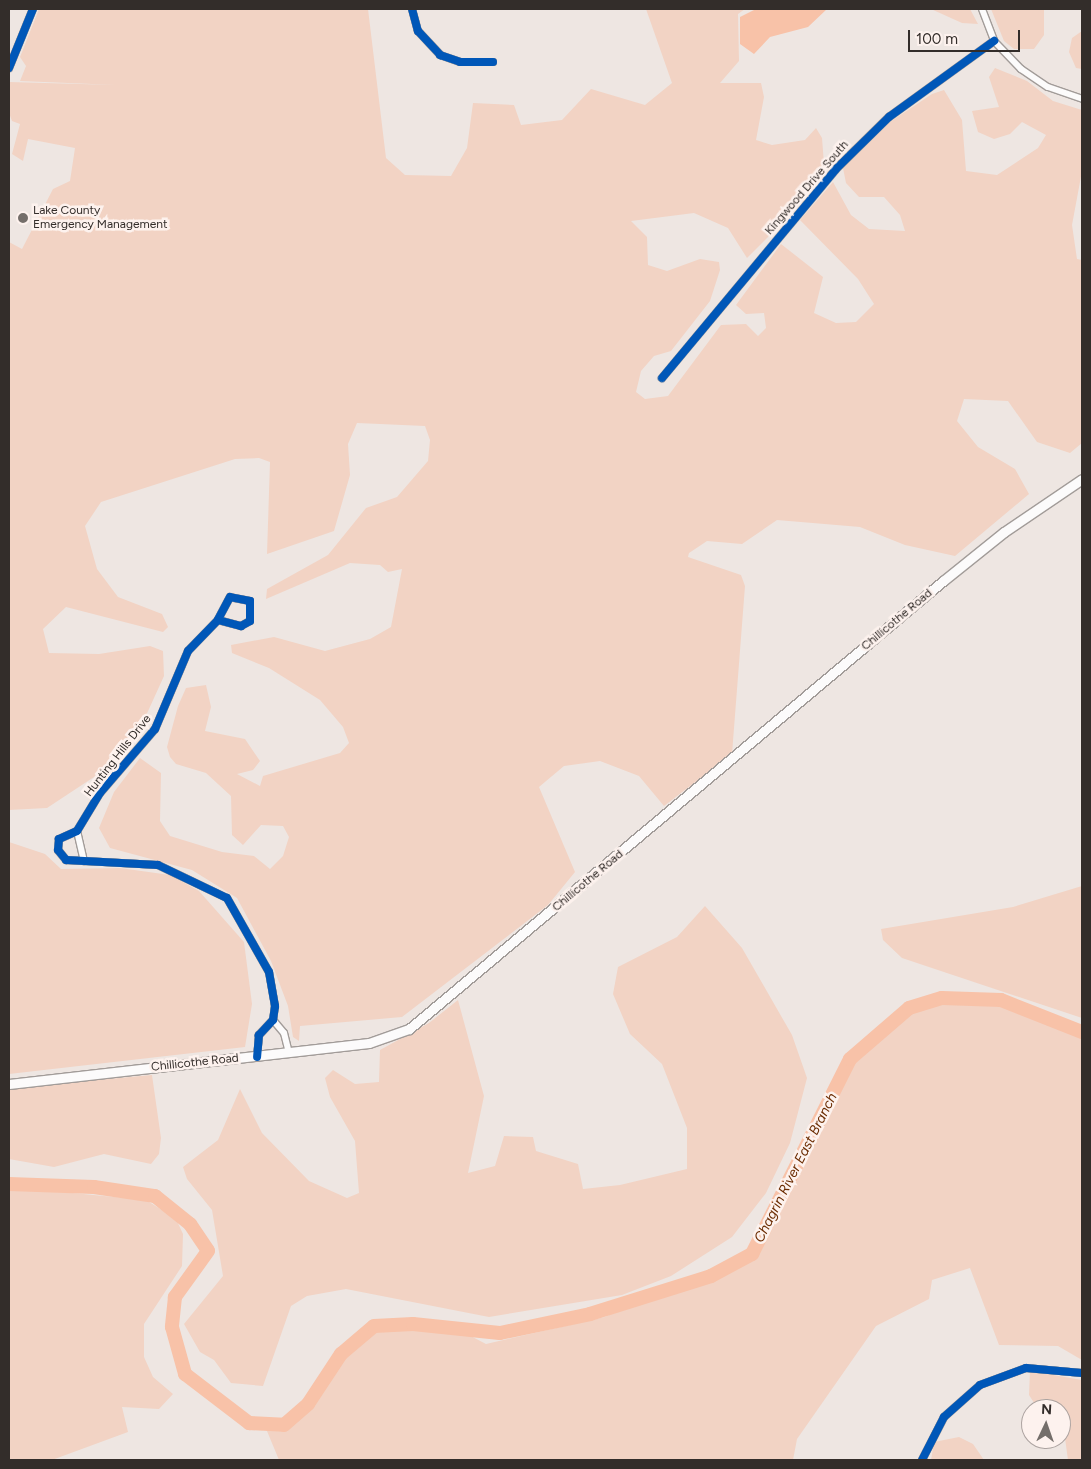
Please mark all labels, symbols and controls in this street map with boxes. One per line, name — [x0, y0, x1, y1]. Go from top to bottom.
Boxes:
scale bar — [911, 20, 1024, 52]
text: 100 m — [916, 30, 958, 48]
street label: Kingwood Drive South — [762, 138, 852, 238]
place label: Lake County Emergency Management — [33, 204, 168, 232]
marker: Lake County Emergency Management — [17, 212, 29, 224]
street label: Chillicothe Road — [859, 586, 935, 654]
street label: Hunting Hills Drive — [82, 712, 154, 800]
street label: Chillicothe Road — [550, 847, 626, 915]
street label: Chillicothe Road — [150, 1051, 240, 1075]
water label: Chagrin River East Branch — [751, 1091, 841, 1245]
north arrow — [1021, 1399, 1071, 1449]
text: N — [1041, 1401, 1053, 1418]

